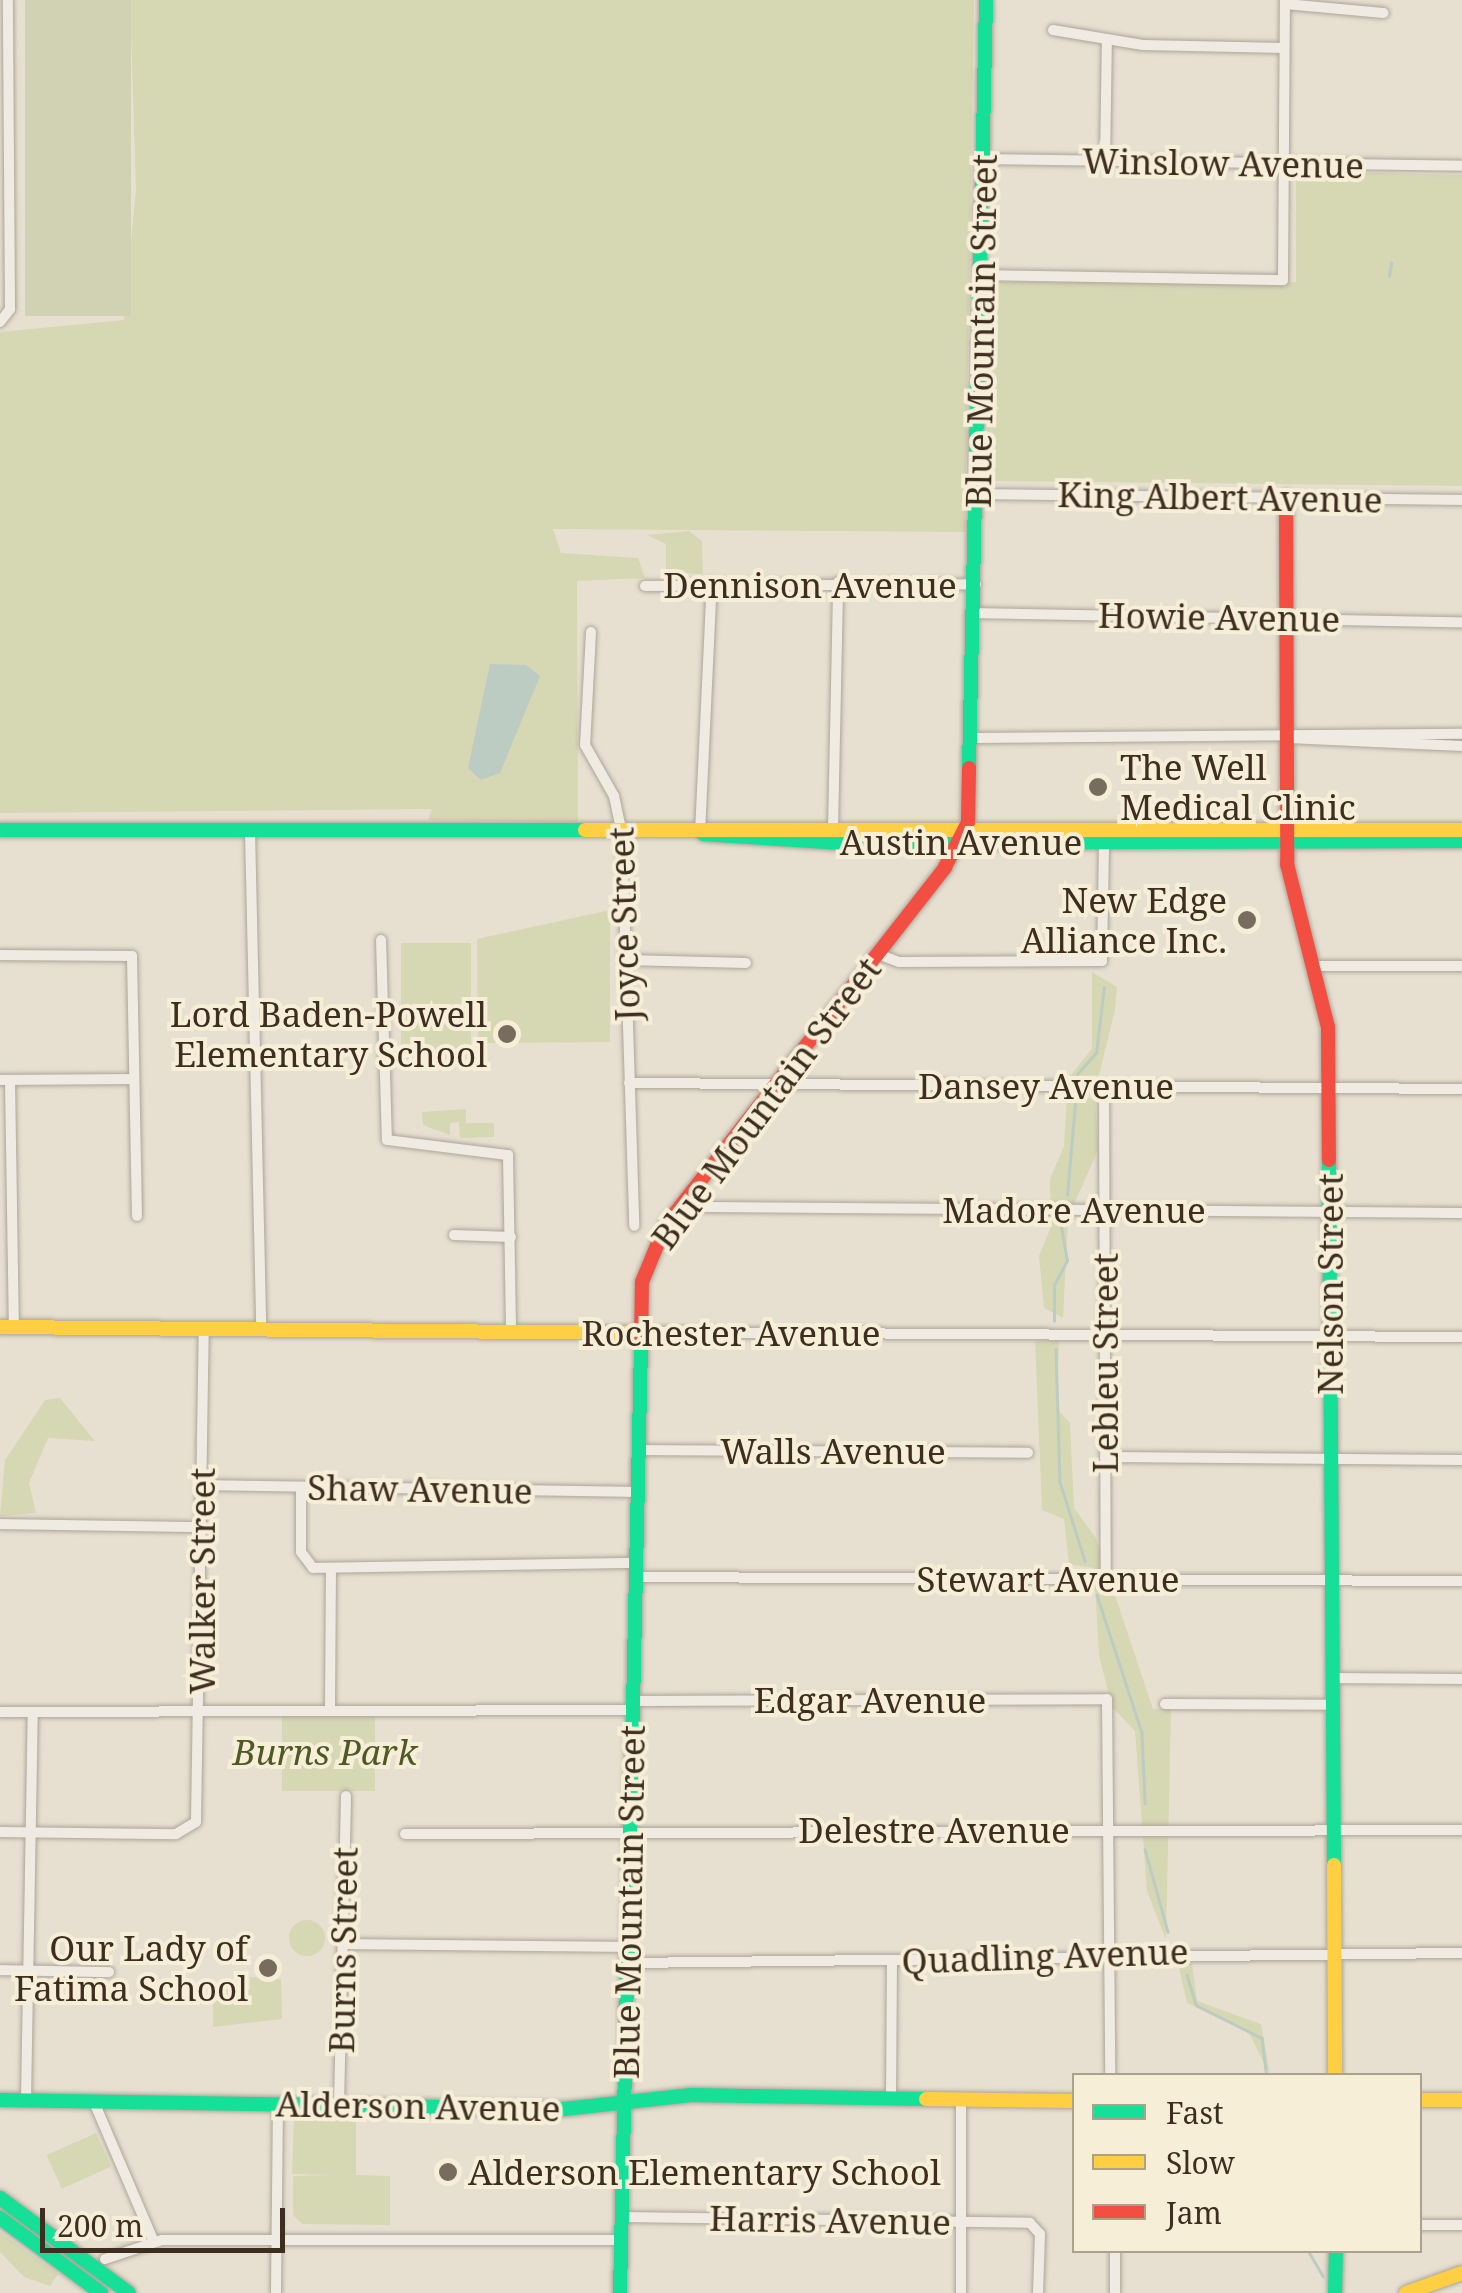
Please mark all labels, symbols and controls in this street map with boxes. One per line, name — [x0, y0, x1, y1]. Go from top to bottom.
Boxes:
street label: Winslow Avenue — [1082, 140, 1364, 186]
street label: Blue Mountain Street — [957, 154, 1005, 508]
street label: King Albert Avenue — [1057, 473, 1383, 521]
street label: Dennison Avenue — [663, 564, 957, 606]
street label: Howie Avenue — [1098, 594, 1340, 640]
place label: The Well Medical Clinic — [1120, 746, 1356, 828]
marker: The Well Medical Clinic — [1085, 774, 1111, 800]
street label: Austin Avenue — [840, 821, 1082, 863]
street label: Joyce Street — [600, 826, 648, 1022]
place label: New Edge Alliance Inc. — [1021, 879, 1227, 961]
marker: New Edge Alliance Inc. — [1236, 909, 1258, 931]
street label: Blue Mountain Street — [643, 949, 889, 1257]
place label: Lord Baden-Powell Elementary School — [170, 993, 487, 1075]
marker: Lord Baden-Powell Elementary School — [496, 1023, 518, 1045]
street label: Dansey Avenue — [918, 1065, 1174, 1107]
street label: Nelson Street — [1309, 1173, 1351, 1395]
street label: Madore Avenue — [942, 1189, 1206, 1231]
street label: Lebleu Street — [1084, 1253, 1126, 1473]
street label: Rochester Avenue — [582, 1312, 880, 1354]
street label: Walls Avenue — [720, 1430, 946, 1472]
street label: Shaw Avenue — [307, 1466, 533, 1512]
street label: Walker Street — [181, 1468, 223, 1694]
street label: Stewart Avenue — [917, 1558, 1179, 1600]
street label: Edgar Avenue — [754, 1679, 986, 1721]
street label: Blue Mountain Street — [605, 1725, 653, 2079]
park label: Burns Park — [233, 1731, 417, 1773]
street label: Delestre Avenue — [798, 1809, 1070, 1851]
street label: Burns Street — [320, 1846, 366, 2054]
place label: Our Lady of Fatima School — [14, 1927, 248, 2009]
street label: Quadling Avenue — [901, 1930, 1189, 1982]
marker: Our Lady of Fatima School — [257, 1957, 279, 1979]
legend — [1072, 2073, 1422, 2253]
street label: Alderson Avenue — [275, 2083, 561, 2129]
text: Fast — [1166, 2092, 1223, 2133]
text: Slow — [1166, 2142, 1235, 2183]
place label: Alderson Elementary School — [468, 2151, 941, 2193]
marker: Alderson Elementary School — [437, 2161, 459, 2183]
scale bar — [45, 2188, 290, 2250]
text: Jam — [1166, 2192, 1222, 2233]
street label: Harris Avenue — [709, 2197, 951, 2243]
text: 200 m — [57, 2205, 143, 2246]

